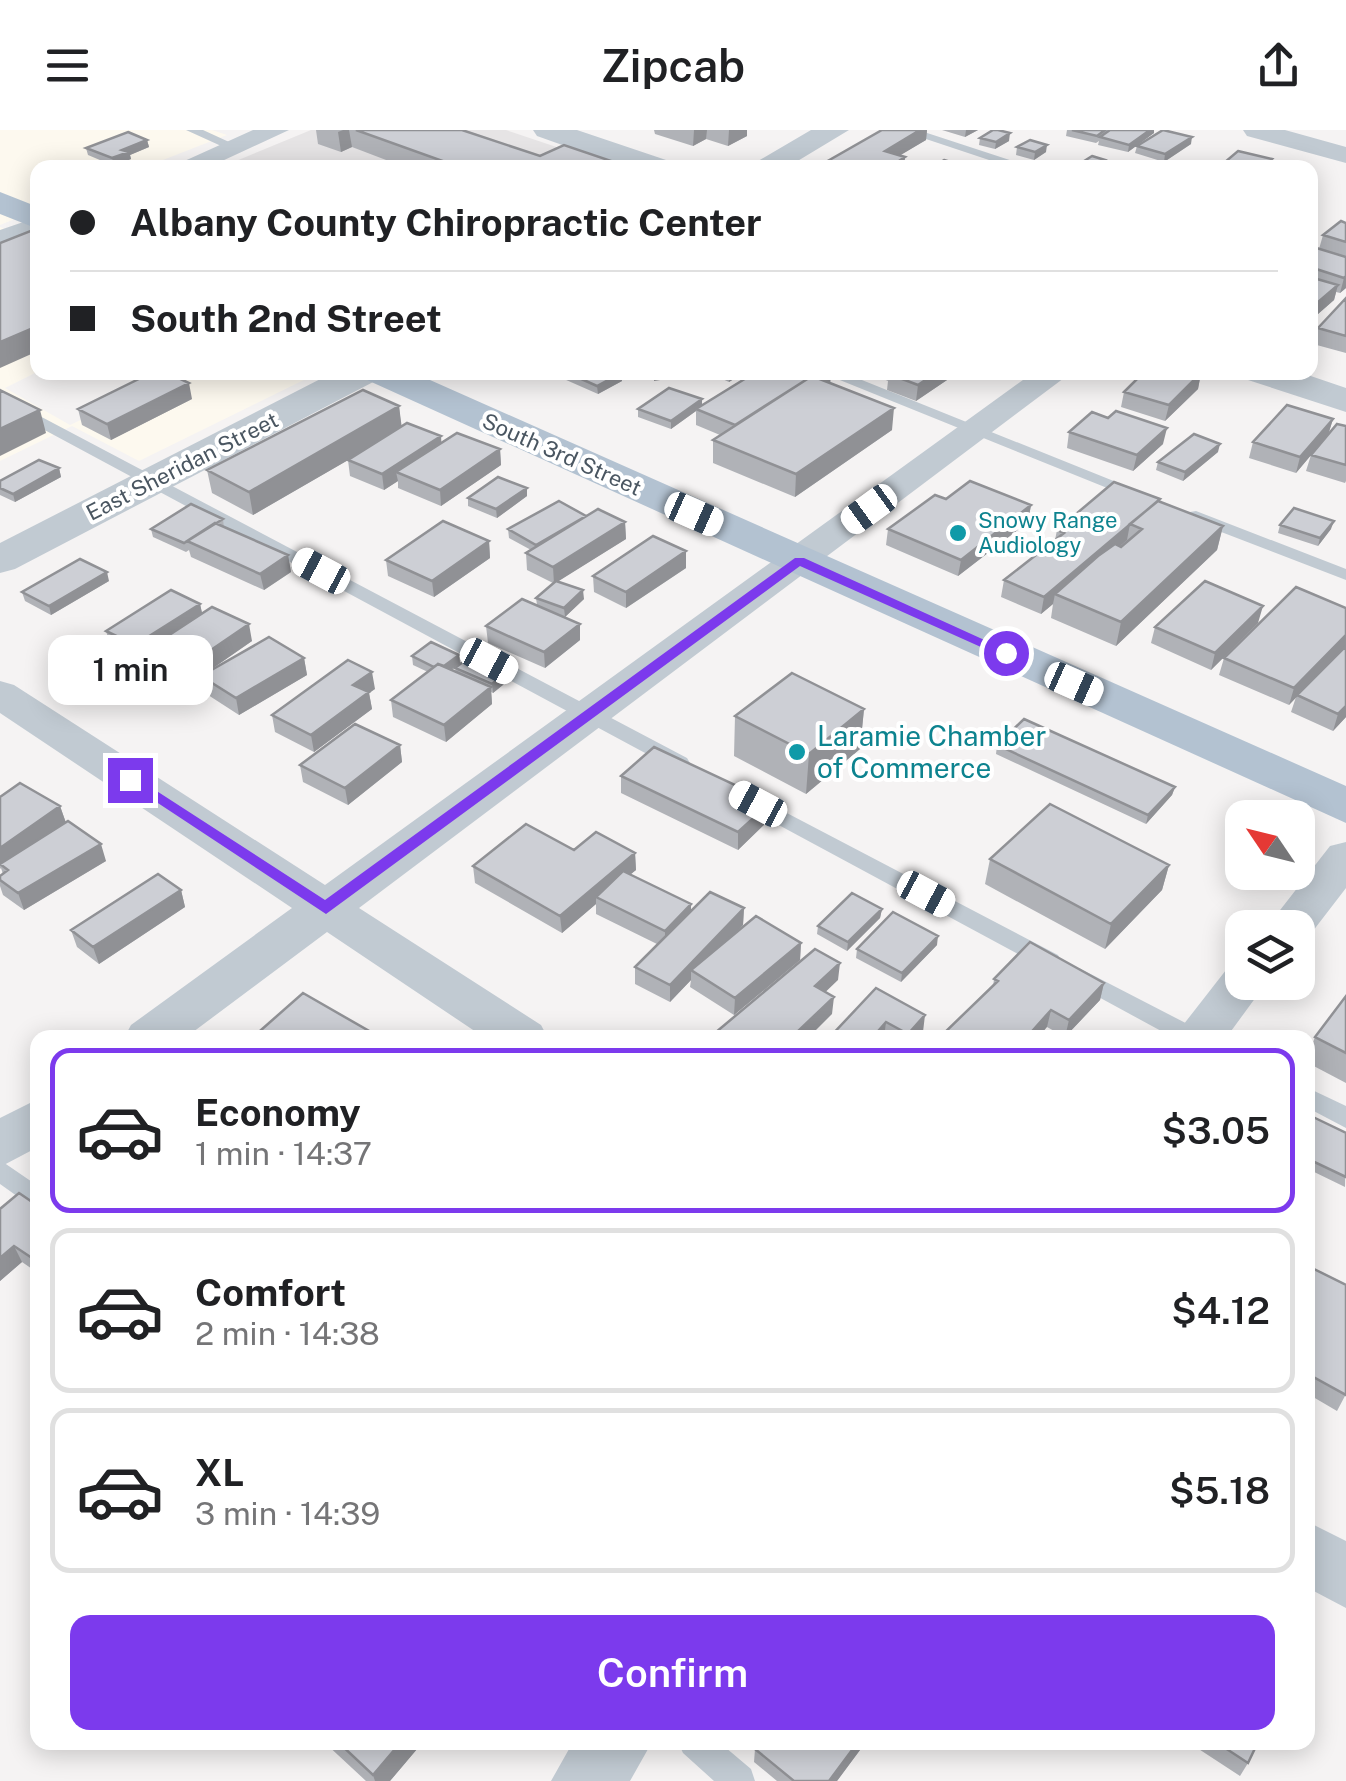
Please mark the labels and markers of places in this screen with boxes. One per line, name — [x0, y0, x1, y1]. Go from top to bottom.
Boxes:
place label: Snowy Range Audiology — [978, 507, 1117, 558]
marker: Snowy Range Audiology — [947, 522, 969, 544]
place label: Laramie Chamber of Commerce — [817, 719, 1046, 784]
marker: Laramie Chamber of Commerce — [786, 741, 808, 763]

